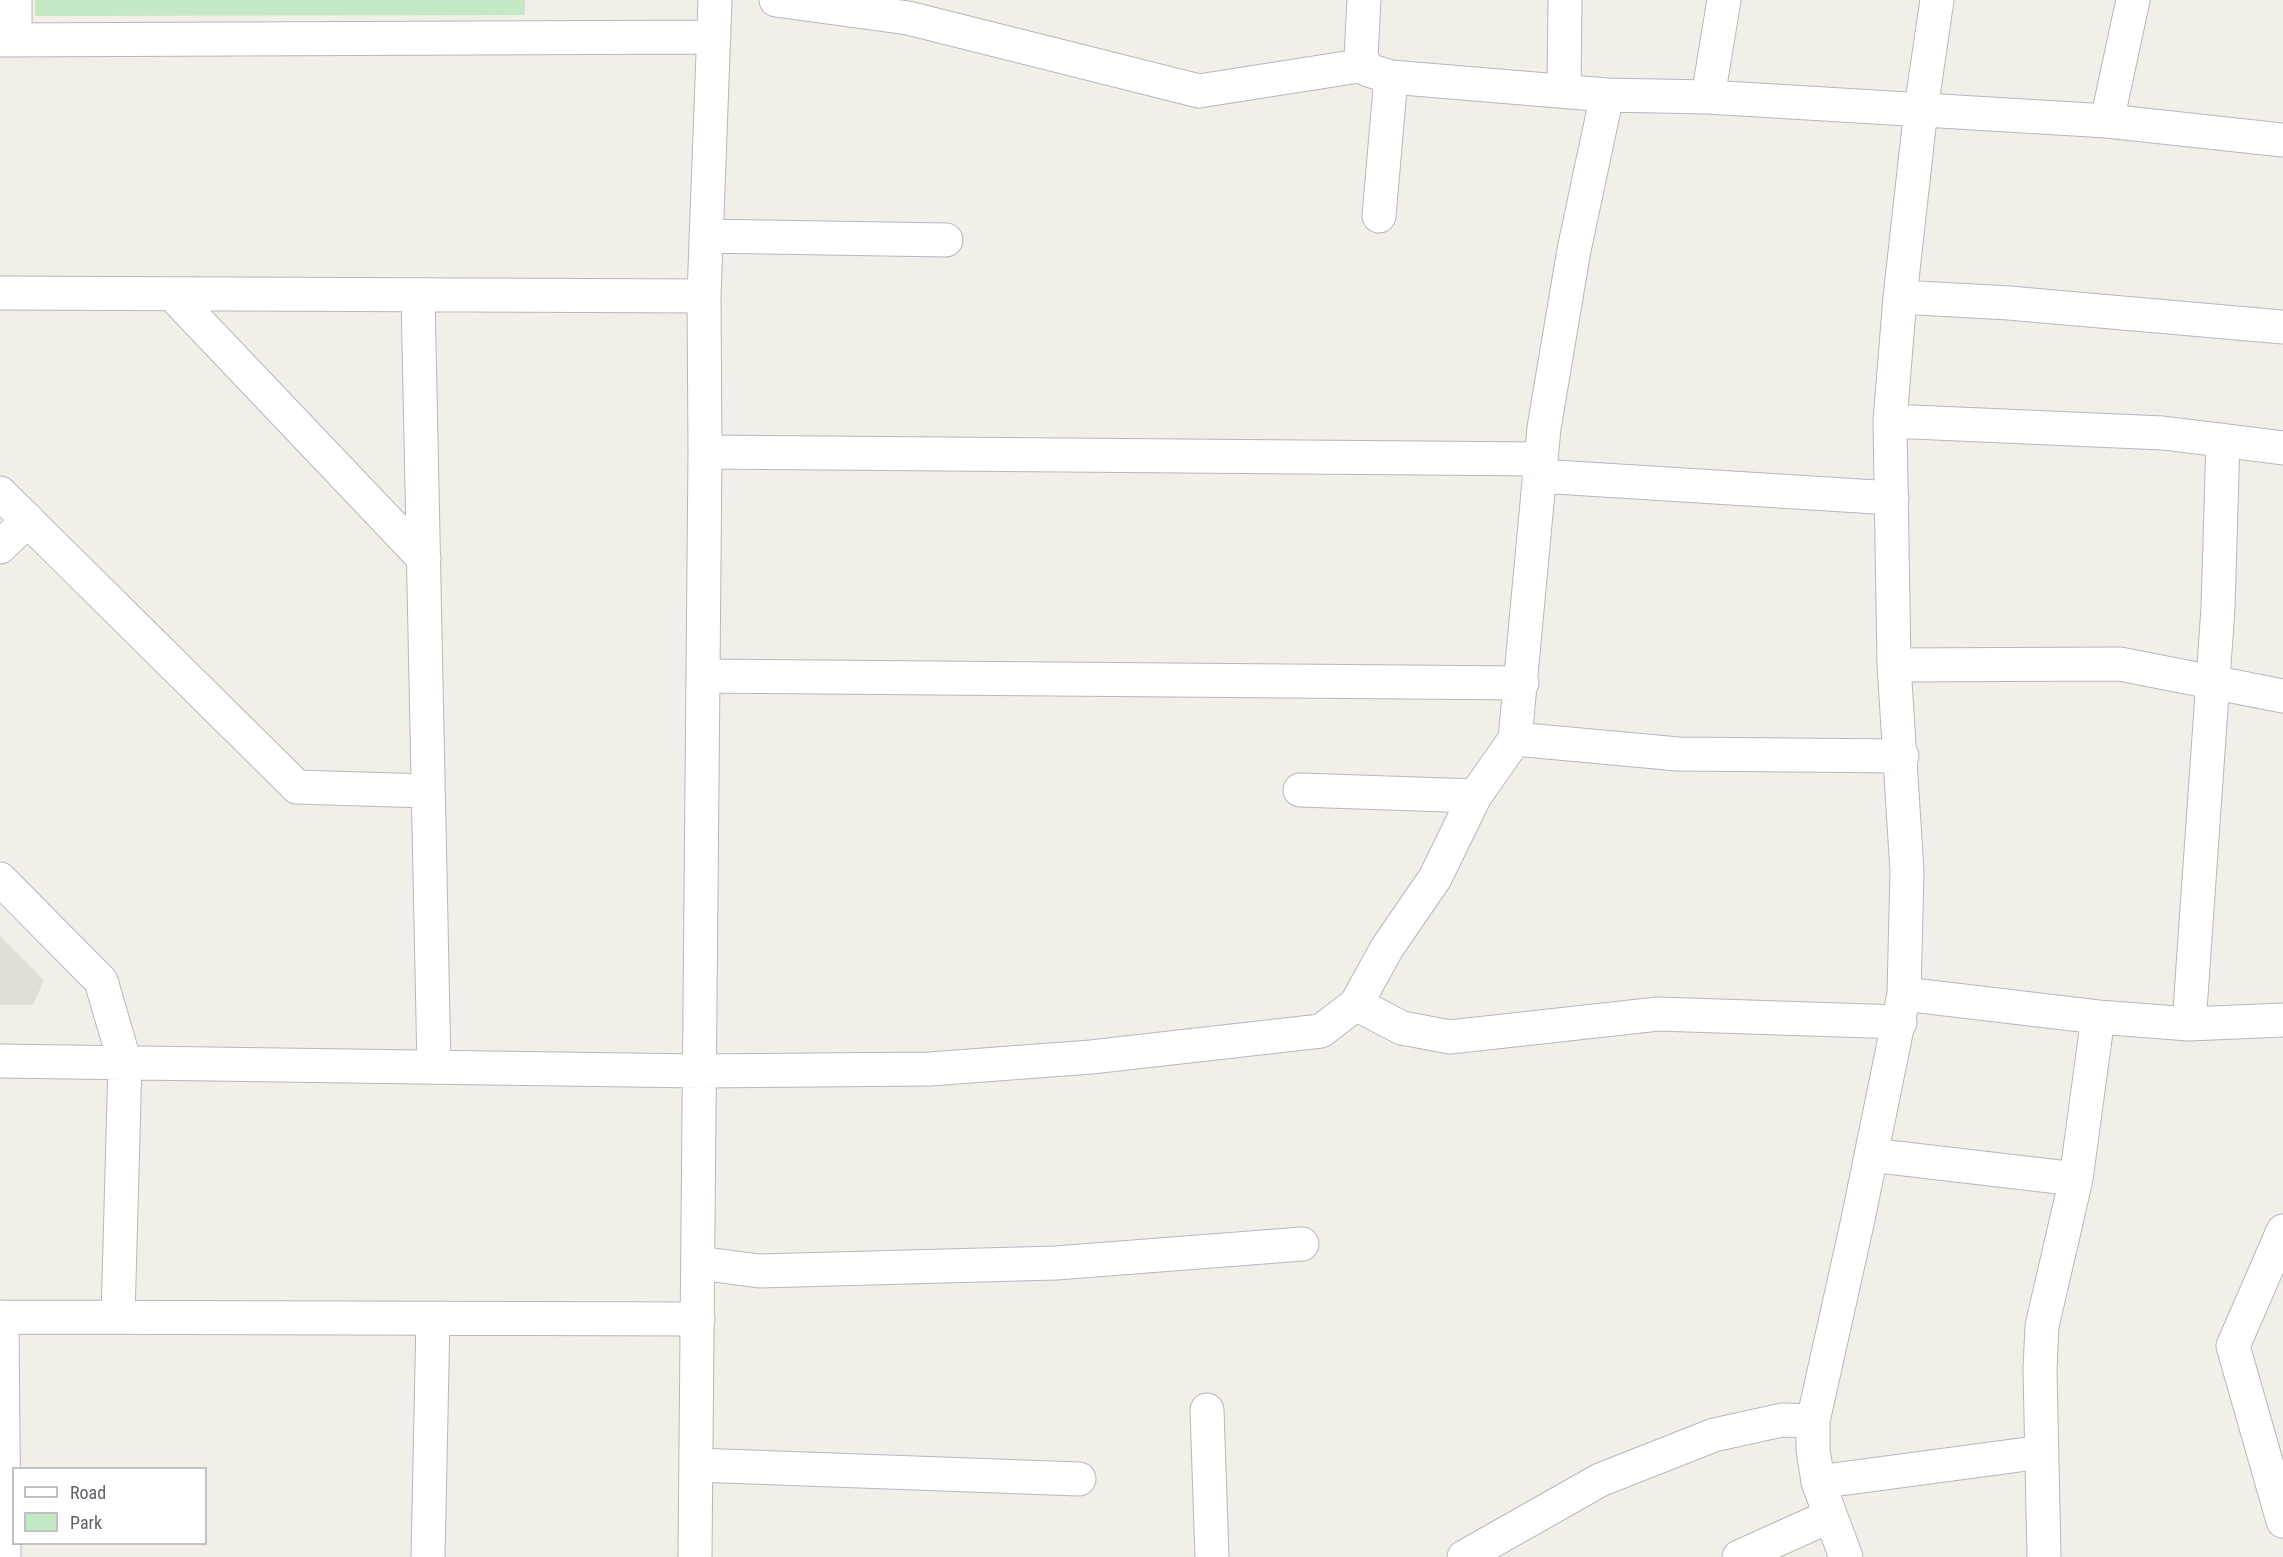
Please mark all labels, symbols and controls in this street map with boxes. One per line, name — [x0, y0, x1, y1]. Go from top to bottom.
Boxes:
legend — [12, 1467, 207, 1545]
text: Road — [70, 1482, 106, 1503]
text: Park — [70, 1512, 102, 1533]

